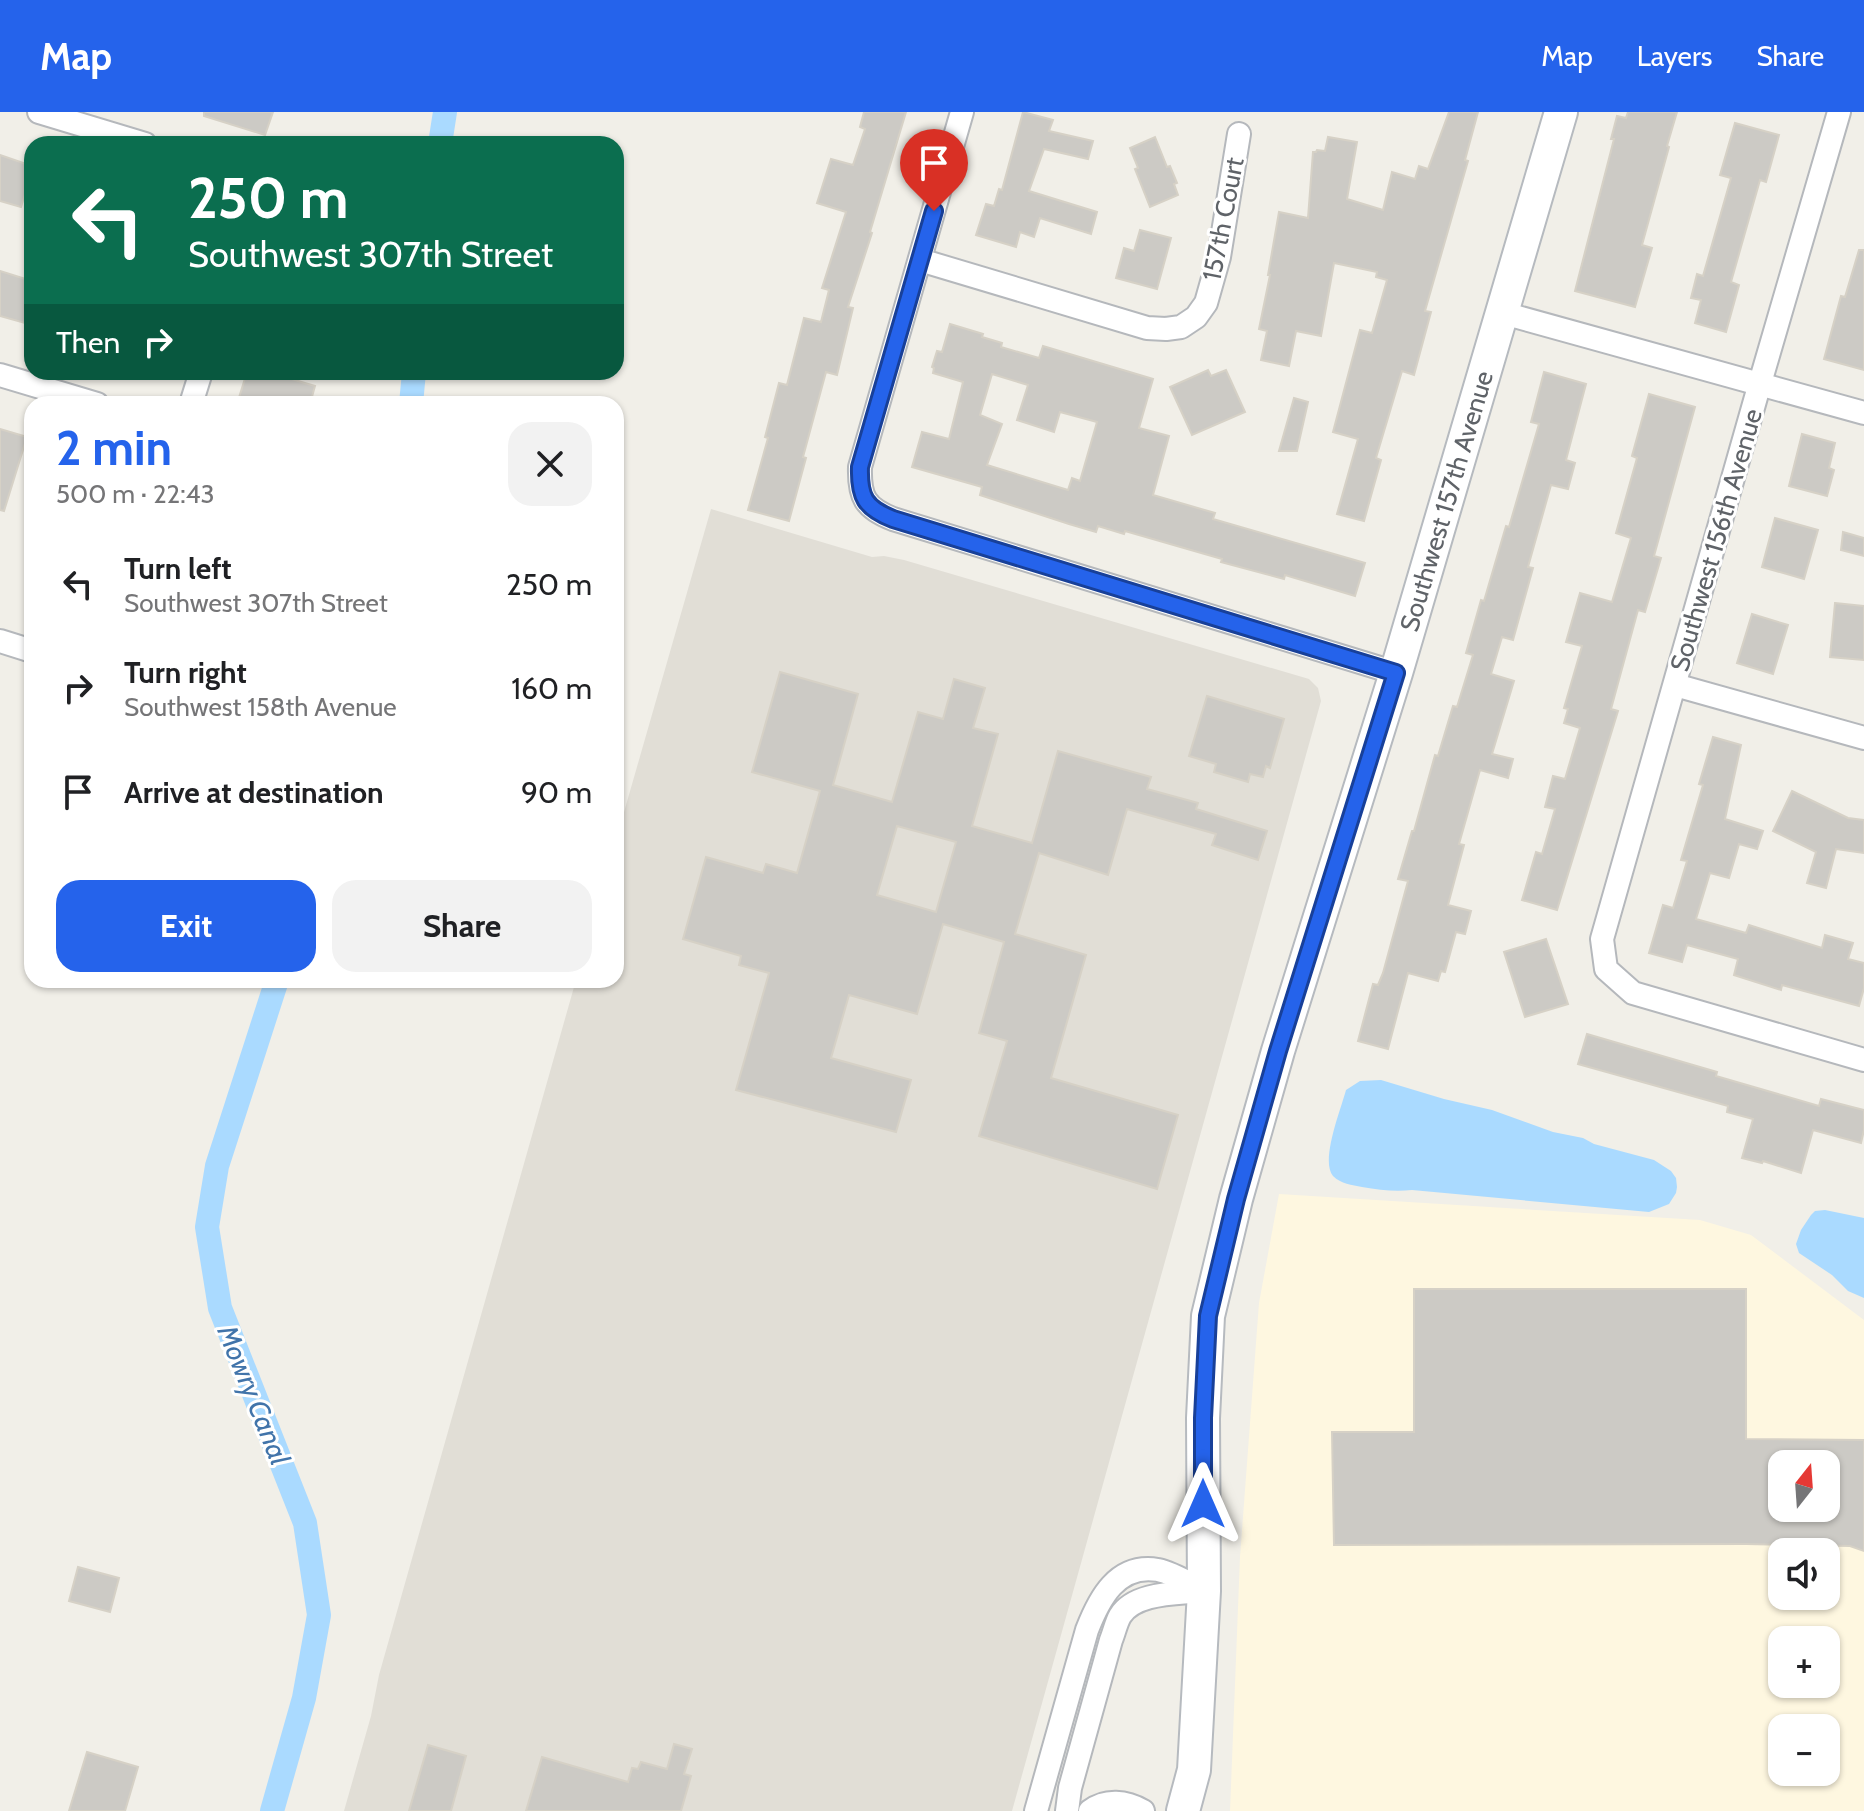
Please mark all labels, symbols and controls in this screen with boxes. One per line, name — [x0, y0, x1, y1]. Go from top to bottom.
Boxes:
text: Map — [40, 33, 112, 80]
text: Map — [1541, 39, 1593, 73]
text: Layers — [1637, 39, 1712, 73]
text: Share — [1756, 39, 1824, 73]
pin — [900, 129, 968, 211]
icon: arrive — [912, 141, 956, 185]
street label: 157th Court — [1195, 154, 1251, 283]
text: 250 m — [188, 164, 349, 232]
icon: left — [56, 168, 160, 272]
text: Southwest 307th Street — [188, 232, 553, 276]
icon: right — [136, 320, 180, 364]
text: Then — [56, 324, 120, 361]
street label: Southwest 157th Avenue — [1393, 367, 1500, 635]
street label: Southwest 156th Avenue — [1663, 405, 1769, 675]
text: 2 min — [56, 419, 172, 477]
button: close — [508, 422, 592, 506]
text: 500 m · 22:43 — [56, 478, 215, 510]
text: Turn left — [124, 550, 232, 587]
icon: left — [56, 562, 100, 606]
text: 250 m — [506, 566, 592, 603]
text: Southwest 307th Street — [124, 587, 388, 619]
text: Turn right — [124, 654, 247, 691]
icon: right — [56, 666, 100, 710]
text: 160 m — [511, 670, 592, 707]
text: Southwest 158th Avenue — [124, 691, 397, 723]
icon: arrive — [56, 770, 100, 814]
text: Arrive at destination — [124, 774, 384, 811]
text: 90 m — [521, 774, 592, 811]
button: Exit — [56, 880, 316, 972]
button: Share — [332, 880, 592, 972]
water label: Mowry Canal — [210, 1319, 298, 1470]
north arrow — [1768, 1450, 1840, 1522]
map controls — [1768, 1450, 1840, 1786]
position arrow — [1161, 1462, 1245, 1546]
button: sound — [1768, 1538, 1840, 1610]
button: + — [1768, 1626, 1840, 1698]
button: − — [1768, 1714, 1840, 1786]

